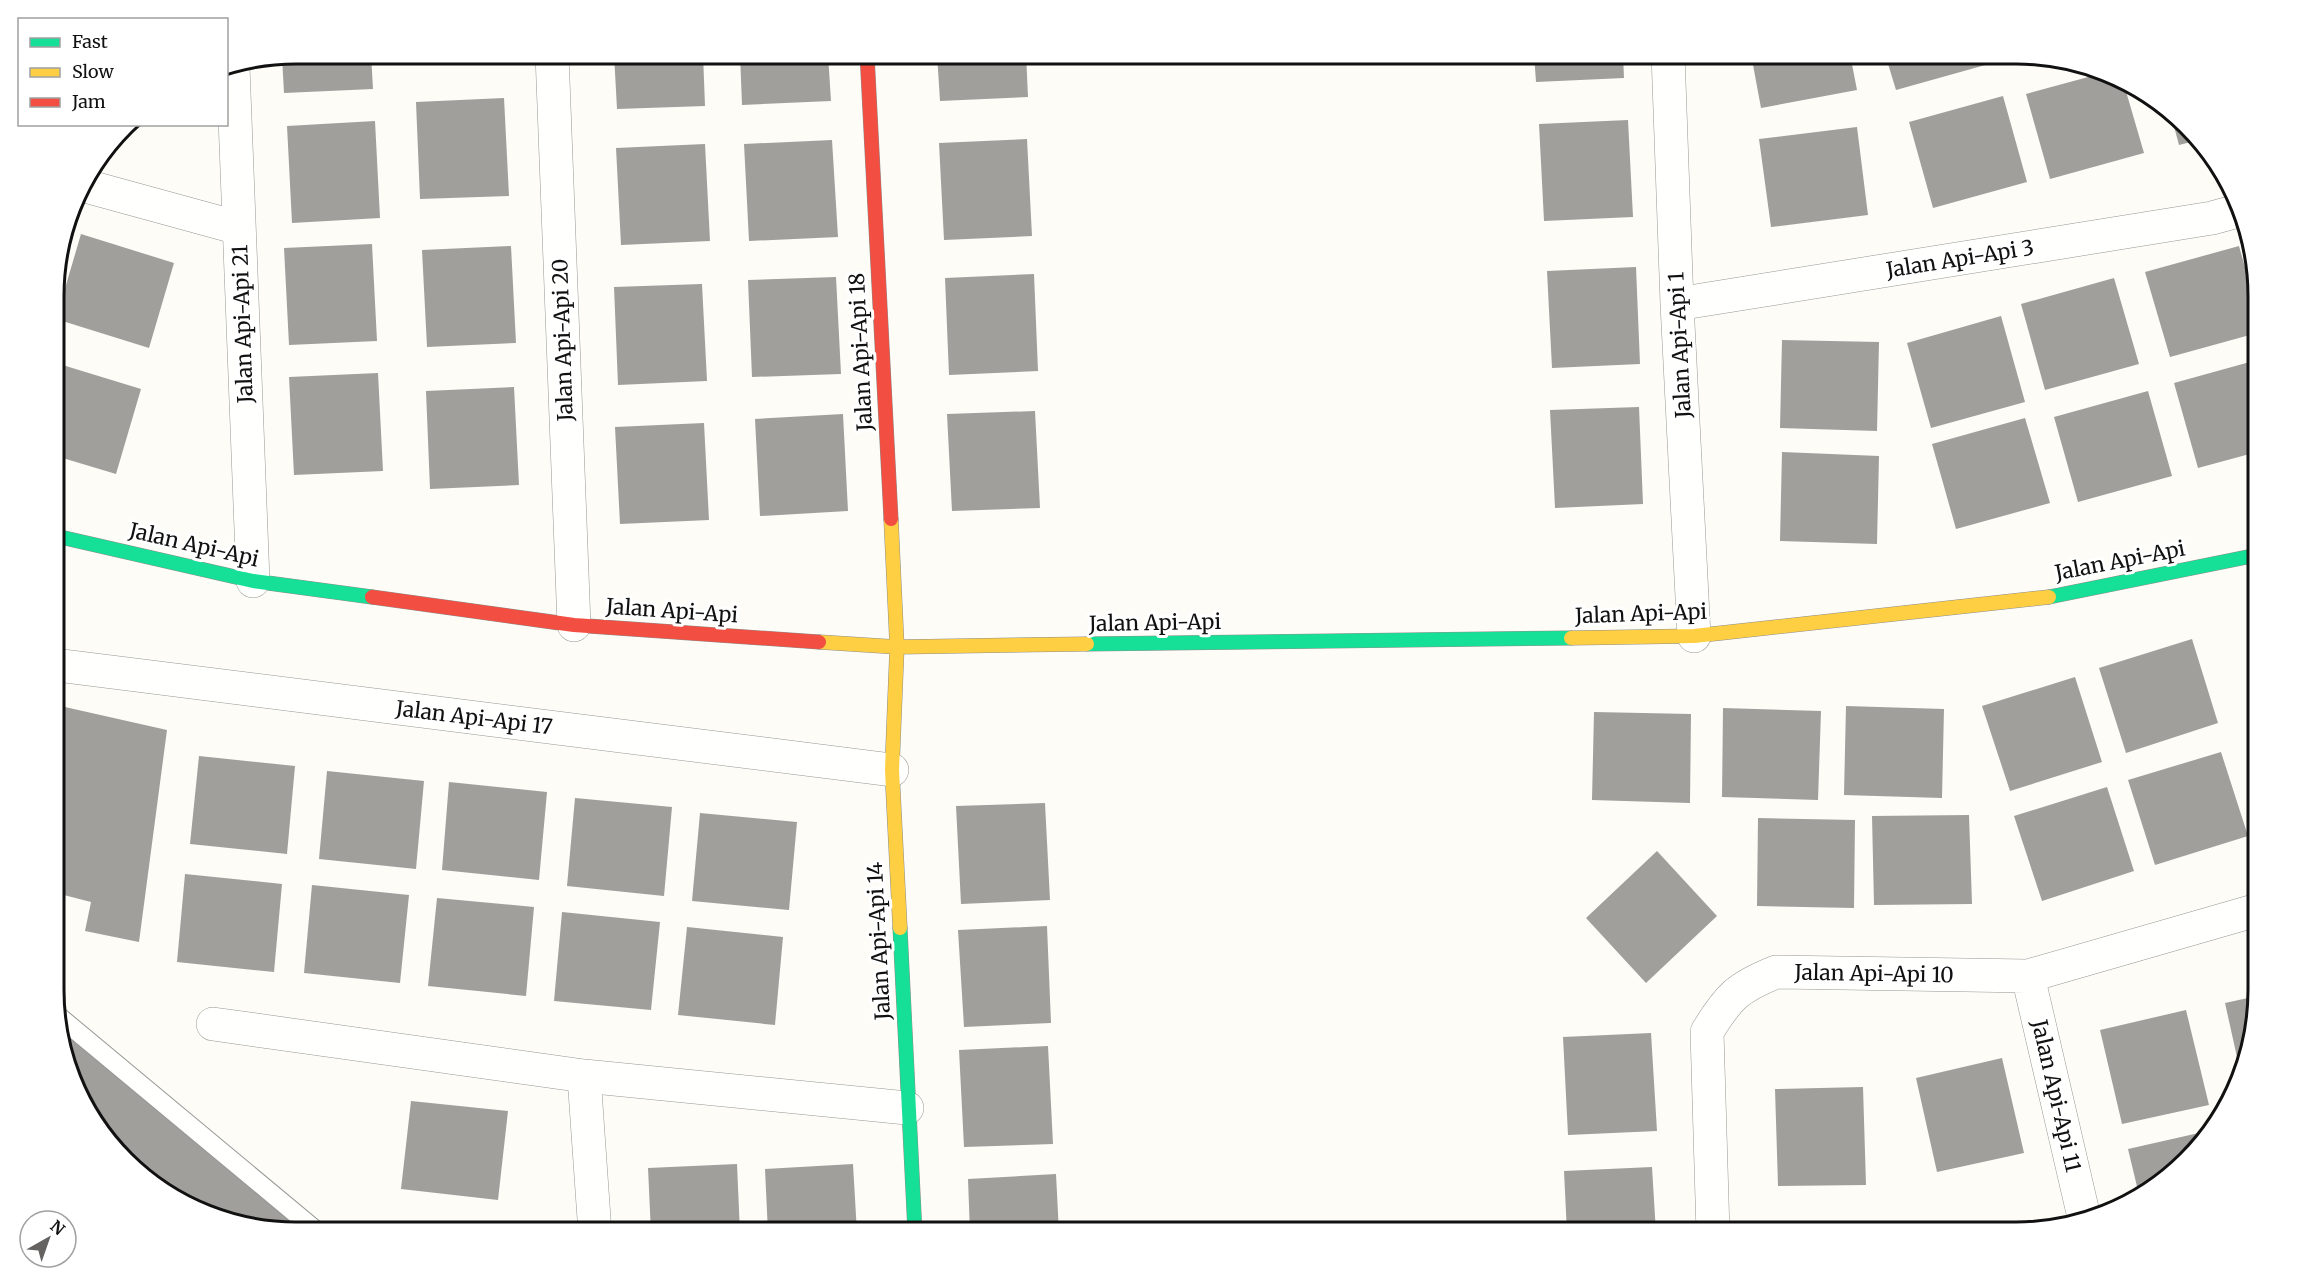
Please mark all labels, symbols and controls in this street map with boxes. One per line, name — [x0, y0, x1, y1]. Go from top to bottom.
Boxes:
legend — [18, 18, 228, 126]
text: Fast — [72, 30, 108, 53]
text: Slow — [72, 60, 115, 83]
text: Jam — [71, 90, 106, 113]
street label: Jalan Api-Api 3 — [1883, 234, 2036, 284]
street label: Jalan Api-Api 21 — [226, 244, 259, 405]
street label: Jalan Api-Api 20 — [546, 258, 579, 423]
street label: Jalan Api-Api 1 — [1662, 271, 1697, 420]
street label: Jalan Api-Api 18 — [843, 272, 878, 433]
street label: Jalan Api-Api — [126, 516, 262, 573]
street label: Jalan Api-Api — [2051, 535, 2188, 587]
street label: Jalan Api-Api — [604, 592, 739, 629]
street label: Jalan Api-Api — [1573, 598, 1708, 629]
street label: Jalan Api-Api — [1088, 608, 1221, 637]
street label: Jalan Api-Api 17 — [393, 694, 554, 740]
street label: Jalan Api-Api 14 — [861, 861, 896, 1022]
street label: Jalan Api-Api 10 — [1793, 959, 1954, 988]
street label: Jalan Api-Api 11 — [2026, 1016, 2087, 1175]
north arrow — [18, 1209, 78, 1269]
text: N — [46, 1216, 69, 1239]

